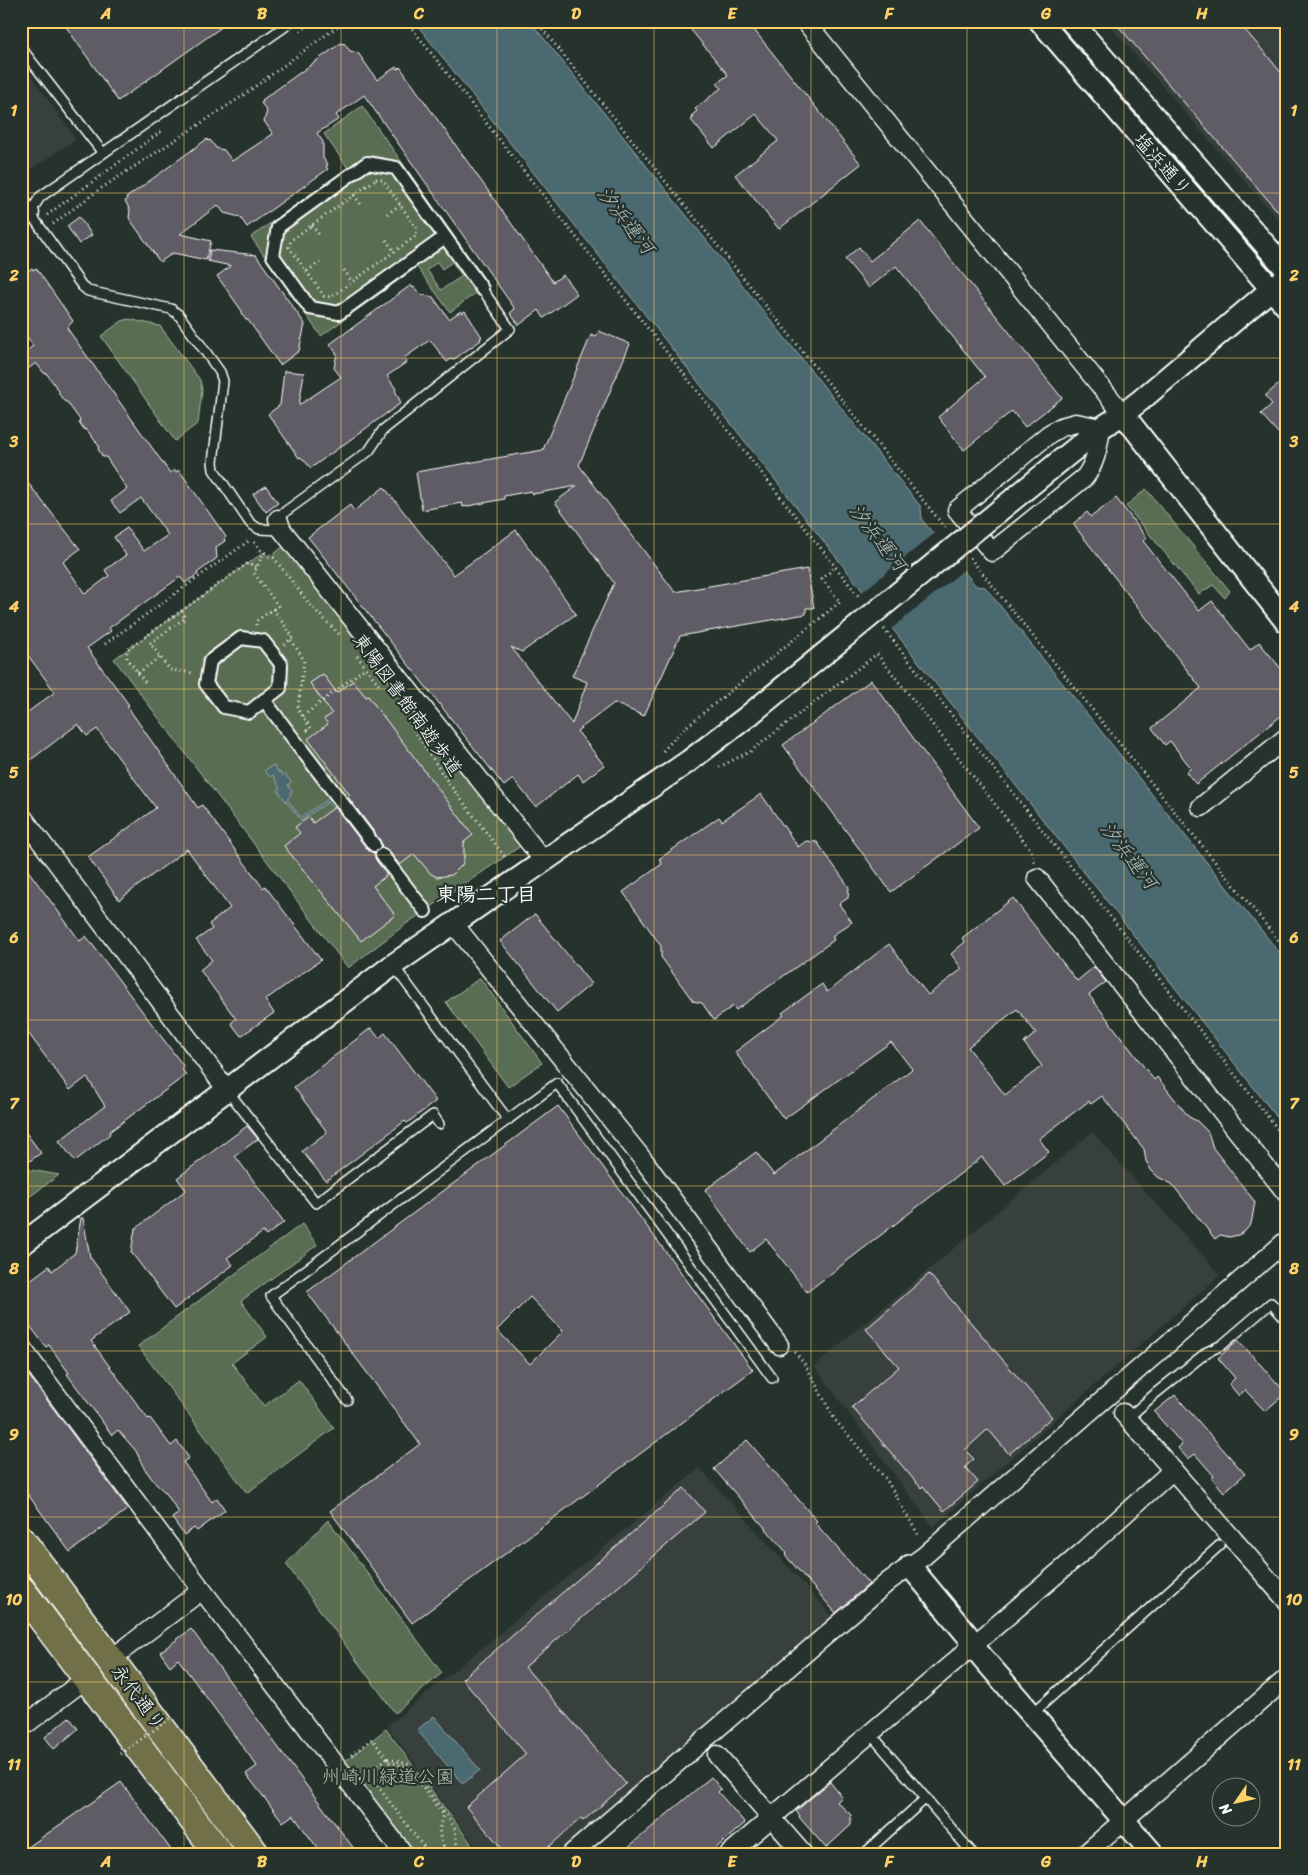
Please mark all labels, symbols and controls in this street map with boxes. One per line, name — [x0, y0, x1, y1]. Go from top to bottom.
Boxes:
text: A — [100, 0, 111, 28]
text: B — [257, 0, 268, 28]
text: C — [413, 0, 425, 28]
text: D — [571, 0, 581, 28]
text: E — [728, 0, 738, 28]
text: F — [884, 0, 895, 28]
text: G — [1040, 0, 1052, 28]
text: H — [1195, 0, 1208, 28]
text: 1 — [11, 96, 18, 125]
text: 1 — [1291, 96, 1298, 125]
street label: 塩浜通り — [1125, 125, 1200, 204]
water label: 汐浜運河 — [587, 178, 666, 265]
text: 2 — [8, 261, 19, 290]
text: 2 — [1288, 261, 1299, 290]
text: 3 — [9, 427, 19, 456]
text: 3 — [1289, 427, 1299, 456]
water label: 汐浜運河 — [839, 495, 918, 582]
text: 4 — [8, 592, 19, 621]
text: 4 — [1288, 592, 1299, 621]
street label: 東陽図書館南遊歩道 — [344, 625, 471, 783]
text: 5 — [9, 758, 19, 787]
text: 5 — [1289, 758, 1299, 787]
water label: 汐浜運河 — [1090, 813, 1169, 900]
district label: 東陽二丁目 — [436, 877, 536, 912]
text: 6 — [8, 923, 19, 952]
text: 6 — [1288, 923, 1299, 952]
text: 7 — [9, 1089, 20, 1118]
text: 7 — [1289, 1089, 1300, 1118]
text: 8 — [8, 1254, 19, 1283]
text: 8 — [1288, 1254, 1299, 1283]
text: 9 — [9, 1420, 19, 1449]
text: 9 — [1289, 1420, 1299, 1449]
text: 10 — [6, 1585, 22, 1614]
text: 10 — [1286, 1585, 1302, 1614]
street label: 永代通り — [103, 1657, 175, 1738]
text: 11 — [7, 1750, 21, 1779]
text: 11 — [1287, 1750, 1301, 1779]
park label: 州崎川緑道公園 — [321, 1760, 455, 1793]
north arrow — [1210, 1778, 1260, 1828]
text: N — [1212, 1798, 1239, 1821]
text: A — [100, 1847, 111, 1875]
text: B — [257, 1847, 268, 1875]
text: C — [413, 1847, 425, 1875]
text: D — [571, 1847, 581, 1875]
text: E — [728, 1847, 738, 1875]
text: F — [884, 1847, 895, 1875]
text: G — [1040, 1847, 1052, 1875]
text: H — [1195, 1847, 1208, 1875]

